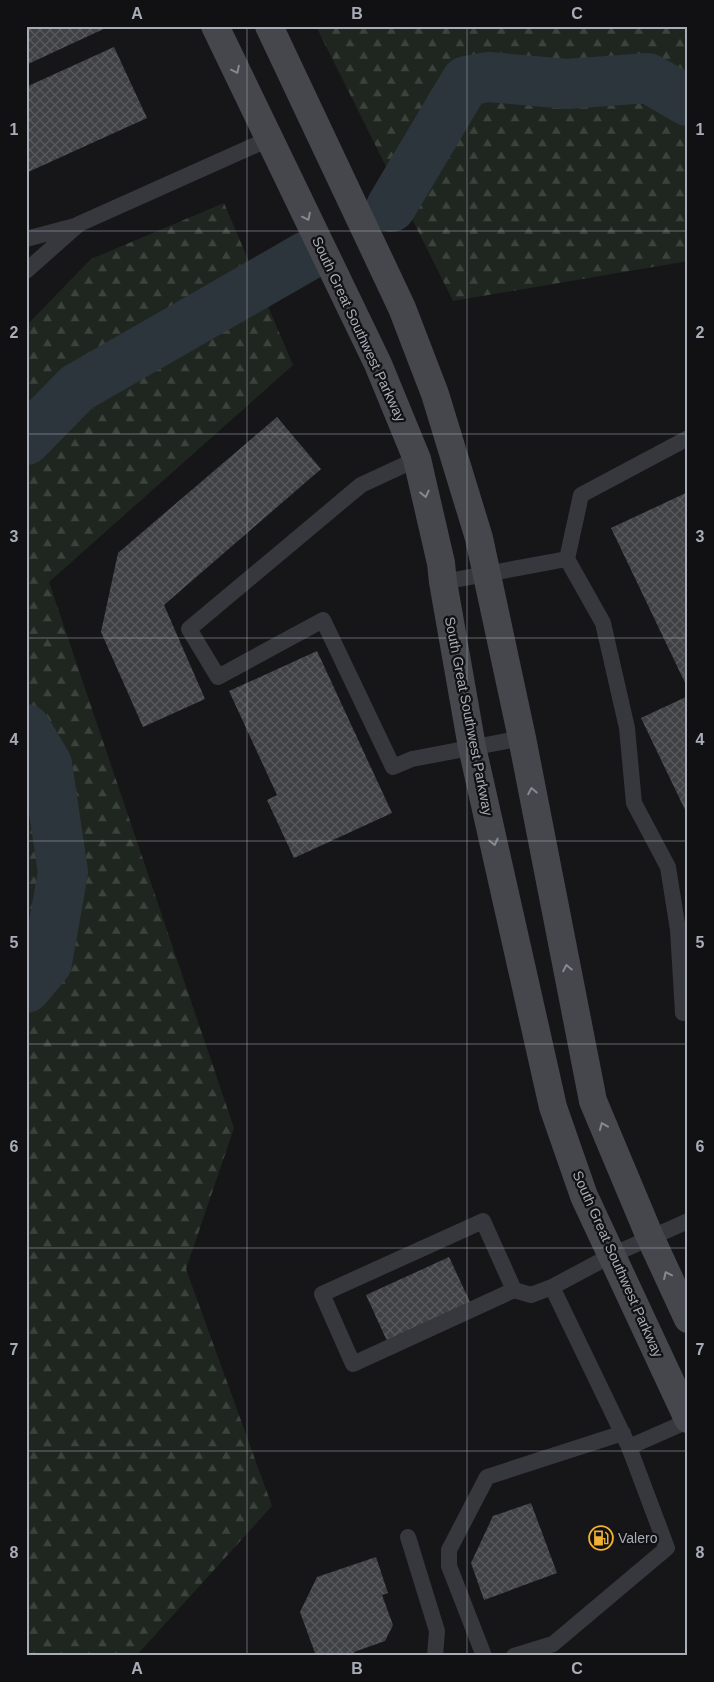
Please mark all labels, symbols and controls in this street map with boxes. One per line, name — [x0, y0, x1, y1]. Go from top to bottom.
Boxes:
text: A — [131, 5, 143, 22]
text: B — [351, 5, 363, 22]
text: C — [571, 5, 583, 22]
one-way arrow — [230, 65, 240, 74]
text: 1 — [10, 121, 19, 138]
text: 1 — [696, 121, 705, 138]
one-way arrow — [301, 211, 311, 220]
street label: South Great Southwest Parkway — [309, 234, 409, 424]
text: 2 — [10, 324, 19, 341]
text: 2 — [696, 324, 705, 341]
one-way arrow — [419, 490, 430, 499]
text: 3 — [10, 528, 19, 545]
text: 3 — [696, 528, 705, 545]
street label: South Great Southwest Parkway — [442, 615, 496, 817]
text: 4 — [10, 731, 19, 748]
text: 4 — [696, 731, 705, 748]
one-way arrow — [527, 787, 538, 796]
one-way arrow — [488, 838, 499, 847]
text: 5 — [10, 934, 19, 951]
text: 5 — [696, 934, 705, 951]
one-way arrow — [562, 963, 572, 972]
one-way arrow — [599, 1122, 610, 1131]
text: 6 — [10, 1138, 19, 1155]
text: 6 — [696, 1138, 705, 1155]
street label: South Great Southwest Parkway — [570, 1168, 666, 1360]
one-way arrow — [663, 1271, 674, 1280]
text: 7 — [10, 1341, 19, 1358]
text: 7 — [696, 1341, 705, 1358]
fuel station icon: Valero — [588, 1525, 614, 1551]
place label: Valero — [618, 1530, 658, 1546]
text: 8 — [10, 1544, 19, 1561]
text: 8 — [696, 1544, 705, 1561]
text: A — [131, 1660, 143, 1677]
text: B — [351, 1660, 363, 1677]
text: C — [571, 1660, 583, 1677]

